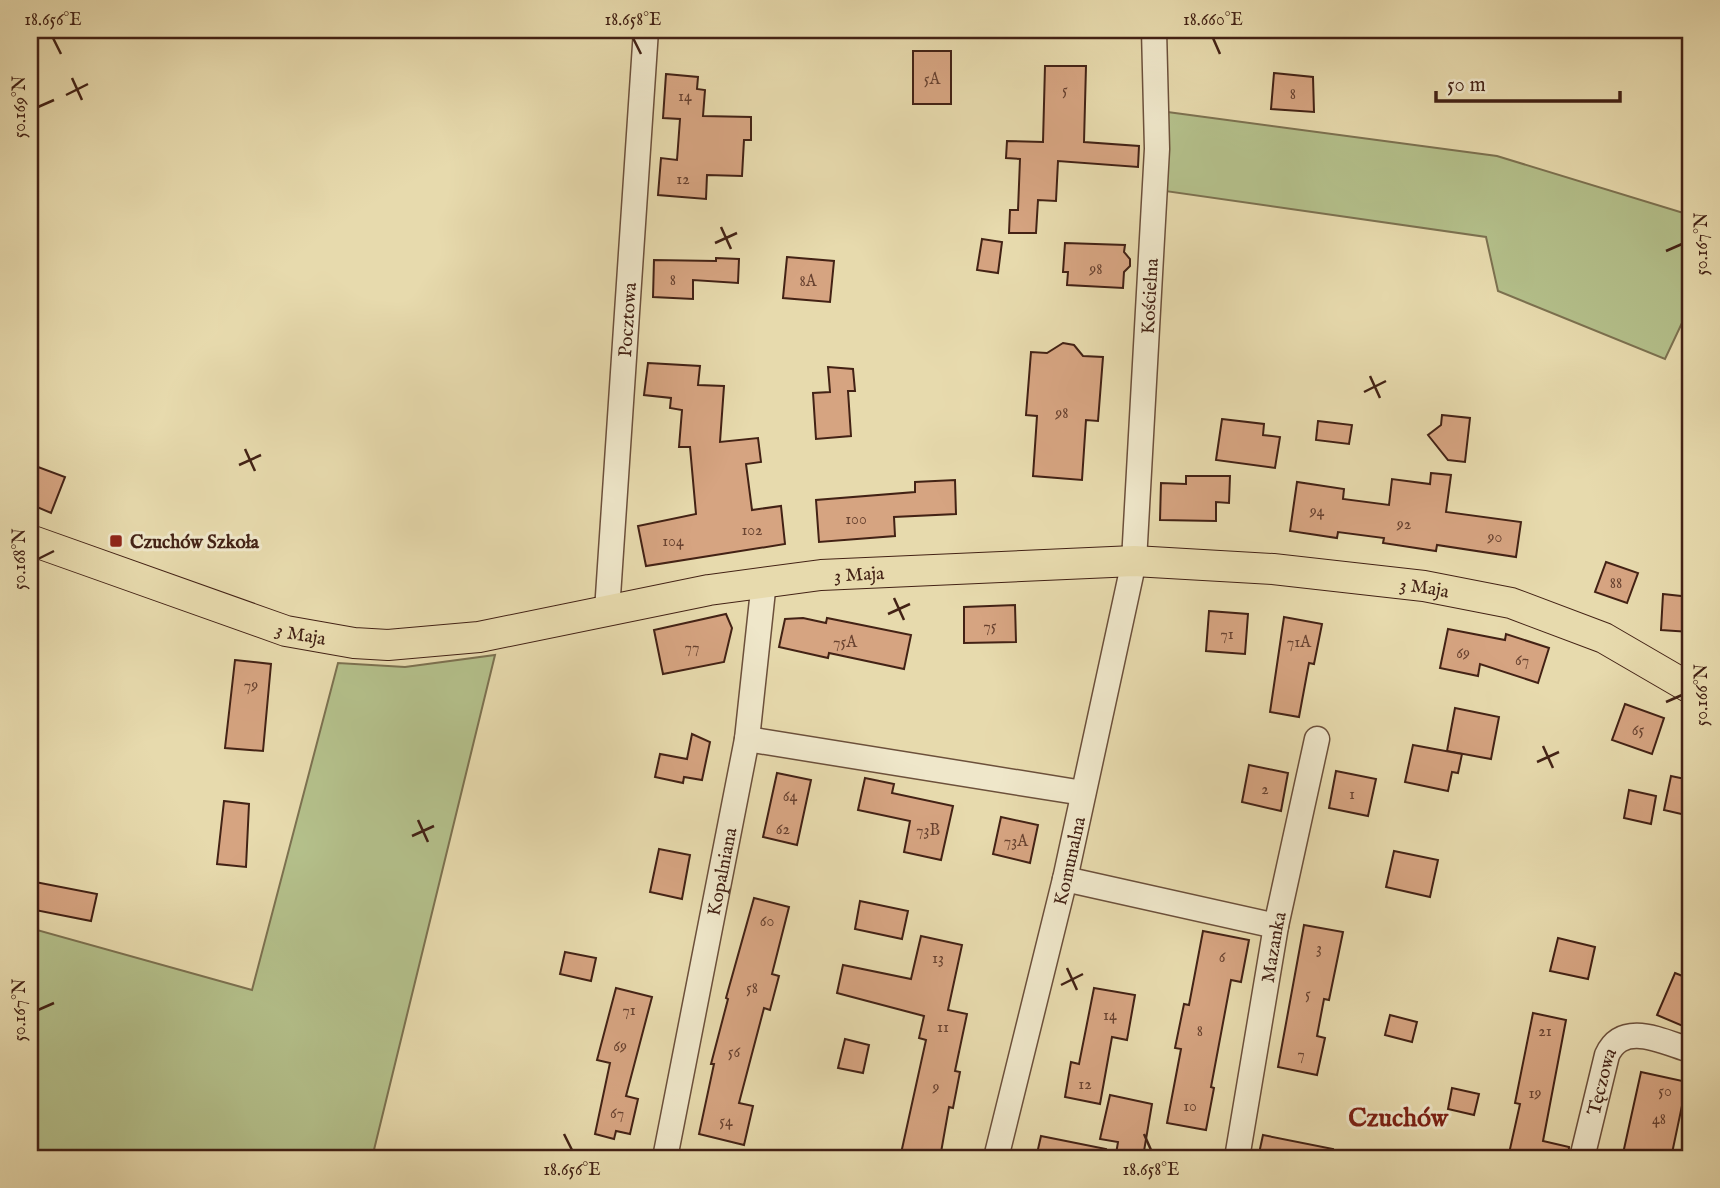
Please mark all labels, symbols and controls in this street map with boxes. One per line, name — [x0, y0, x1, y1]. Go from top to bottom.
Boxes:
text: 18.656°E — [24, 9, 82, 32]
text: 18.658°E — [605, 9, 661, 32]
text: 18.660°E — [1183, 9, 1243, 32]
scale bar — [1436, 60, 1620, 104]
house number: 5A — [924, 70, 941, 90]
text: 50 m — [1447, 72, 1486, 99]
text: 50.169°N — [9, 75, 32, 138]
house number: 5 — [1062, 81, 1068, 101]
house number: 8 — [1290, 85, 1296, 105]
house number: 14 — [678, 87, 692, 107]
house number: 12 — [676, 170, 690, 190]
text: 50.167°N — [1691, 212, 1714, 276]
street label: Kościelna — [1137, 257, 1165, 335]
house number: 98 — [1088, 260, 1103, 280]
house number: 8 — [670, 271, 676, 291]
house number: 8A — [799, 272, 818, 292]
street label: Pocztowa — [614, 281, 643, 358]
house number: 98 — [1054, 404, 1069, 424]
house number: 94 — [1309, 502, 1325, 522]
house number: 100 — [845, 510, 867, 530]
house number: 92 — [1396, 515, 1411, 535]
house number: 102 — [741, 521, 763, 541]
text: 50.168°N — [9, 528, 32, 590]
house number: 90 — [1487, 528, 1503, 548]
place label: Czuchów Szkoła — [130, 531, 260, 555]
house number: 104 — [662, 532, 684, 552]
marker: Czuchów Szkoła — [108, 533, 124, 549]
street label: 3 Maja — [834, 562, 885, 588]
street label: 3 Maja — [1398, 573, 1452, 605]
house number: 88 — [1610, 574, 1622, 594]
house number: 75 — [983, 617, 997, 637]
street label: 3 Maja — [272, 618, 328, 652]
house number: 71 — [1220, 625, 1234, 645]
house number: 75A — [833, 633, 858, 653]
house number: 71A — [1287, 633, 1312, 653]
house number: 77 — [685, 638, 699, 658]
house number: 69 — [1456, 644, 1470, 664]
house number: 67 — [1515, 651, 1529, 671]
text: 50.166°N — [1691, 663, 1714, 726]
house number: 79 — [244, 676, 258, 696]
house number: 65 — [1632, 721, 1644, 741]
house number: 2 — [1261, 780, 1269, 800]
house number: 1 — [1349, 785, 1355, 805]
house number: 64 — [783, 787, 797, 807]
street label: Komunalna — [1049, 814, 1092, 908]
house number: 62 — [776, 820, 790, 840]
house number: 73B — [916, 821, 940, 841]
street label: Kopalniana — [703, 825, 744, 918]
house number: 73A — [1004, 832, 1029, 852]
street label: Mazanka — [1257, 909, 1293, 985]
house number: 60 — [760, 912, 774, 932]
house number: 3 — [1316, 939, 1322, 959]
house number: 6 — [1219, 948, 1226, 968]
house number: 13 — [932, 949, 944, 969]
text: 50.167°N — [9, 978, 32, 1042]
house number: 58 — [746, 979, 758, 999]
house number: 5 — [1305, 985, 1311, 1005]
house number: 71 — [622, 1001, 636, 1021]
house number: 14 — [1103, 1006, 1117, 1026]
house number: 11 — [937, 1018, 949, 1038]
house number: 8 — [1197, 1022, 1203, 1042]
house number: 21 — [1538, 1022, 1552, 1042]
house number: 69 — [613, 1037, 627, 1057]
house number: 56 — [728, 1043, 741, 1063]
street label: Tęczowa — [1583, 1043, 1623, 1118]
house number: 7 — [1297, 1045, 1305, 1065]
house number: 12 — [1078, 1075, 1092, 1095]
house number: 9 — [932, 1078, 940, 1098]
house number: 50 — [1658, 1082, 1672, 1102]
house number: 19 — [1529, 1084, 1541, 1104]
house number: 10 — [1183, 1097, 1197, 1117]
district label: Czuchów — [1348, 1102, 1449, 1135]
house number: 67 — [610, 1104, 624, 1124]
house number: 48 — [1652, 1110, 1666, 1130]
house number: 54 — [719, 1112, 733, 1132]
text: 18.656°E — [543, 1159, 601, 1182]
text: 18.658°E — [1123, 1159, 1179, 1182]

